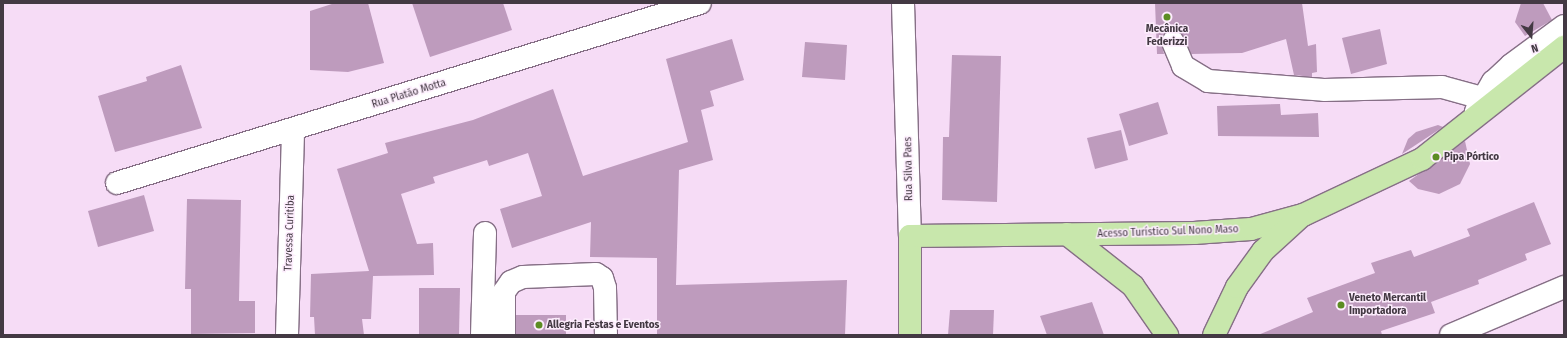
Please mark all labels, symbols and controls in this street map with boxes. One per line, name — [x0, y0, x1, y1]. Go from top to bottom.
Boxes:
marker: Mecânica Federizzi — [1162, 12, 1172, 22]
north arrow — [1511, 16, 1551, 56]
place label: Mecânica Federizzi — [1146, 23, 1188, 49]
text: N — [1530, 41, 1540, 55]
street label: Rua Platão Motta — [370, 76, 448, 112]
street label: Rua Silva Paes — [902, 137, 916, 201]
place label: Pipa Pórtico — [1444, 150, 1499, 164]
marker: Pipa Pórtico — [1431, 152, 1441, 162]
street label: Travessa Curitiba — [282, 195, 298, 271]
street label: Acesso Turístico Sul Nono Maso — [1097, 223, 1239, 241]
place label: Veneto Mercantil Importadora — [1349, 292, 1426, 318]
marker: Veneto Mercantil Importadora — [1336, 300, 1346, 310]
place label: Allegria Festas e Eventos — [547, 318, 659, 332]
marker: Allegria Festas e Eventos — [534, 320, 544, 330]

